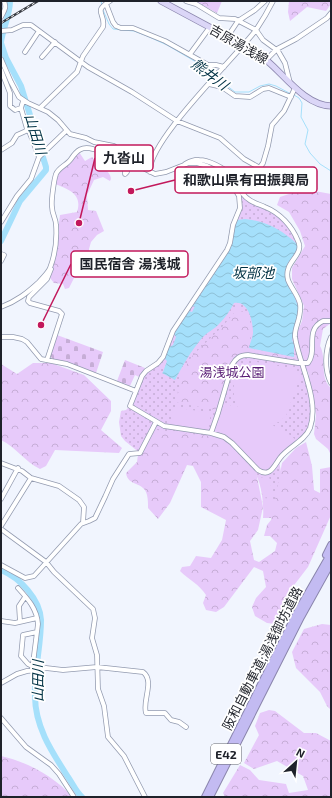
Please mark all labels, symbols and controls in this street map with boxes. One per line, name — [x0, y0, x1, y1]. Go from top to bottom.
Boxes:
street label: 吉原湯浅線 — [207, 21, 271, 67]
water label: 熊井川 — [188, 55, 233, 95]
water label: 山田川 — [22, 111, 51, 158]
callout: 九沓山 — [95, 145, 153, 171]
text: 九沓山 — [103, 149, 145, 166]
callout: 和歌山県有田振興局 — [175, 167, 317, 193]
text: 和歌山県有田振興局 — [183, 171, 309, 188]
callout: 国民宿舎 湯浅城 — [71, 251, 188, 277]
text: 国民宿舎 湯浅城 — [79, 255, 181, 272]
water label: 坂部池 — [232, 264, 276, 281]
park label: 湯浅城公園 — [199, 364, 265, 380]
street label: 阪和自動車道;湯浅御坊道路 — [219, 583, 305, 733]
water label: 山田川 — [29, 658, 46, 702]
north arrow — [276, 742, 316, 782]
road number: E42 — [211, 744, 241, 764]
text: N — [294, 745, 307, 760]

